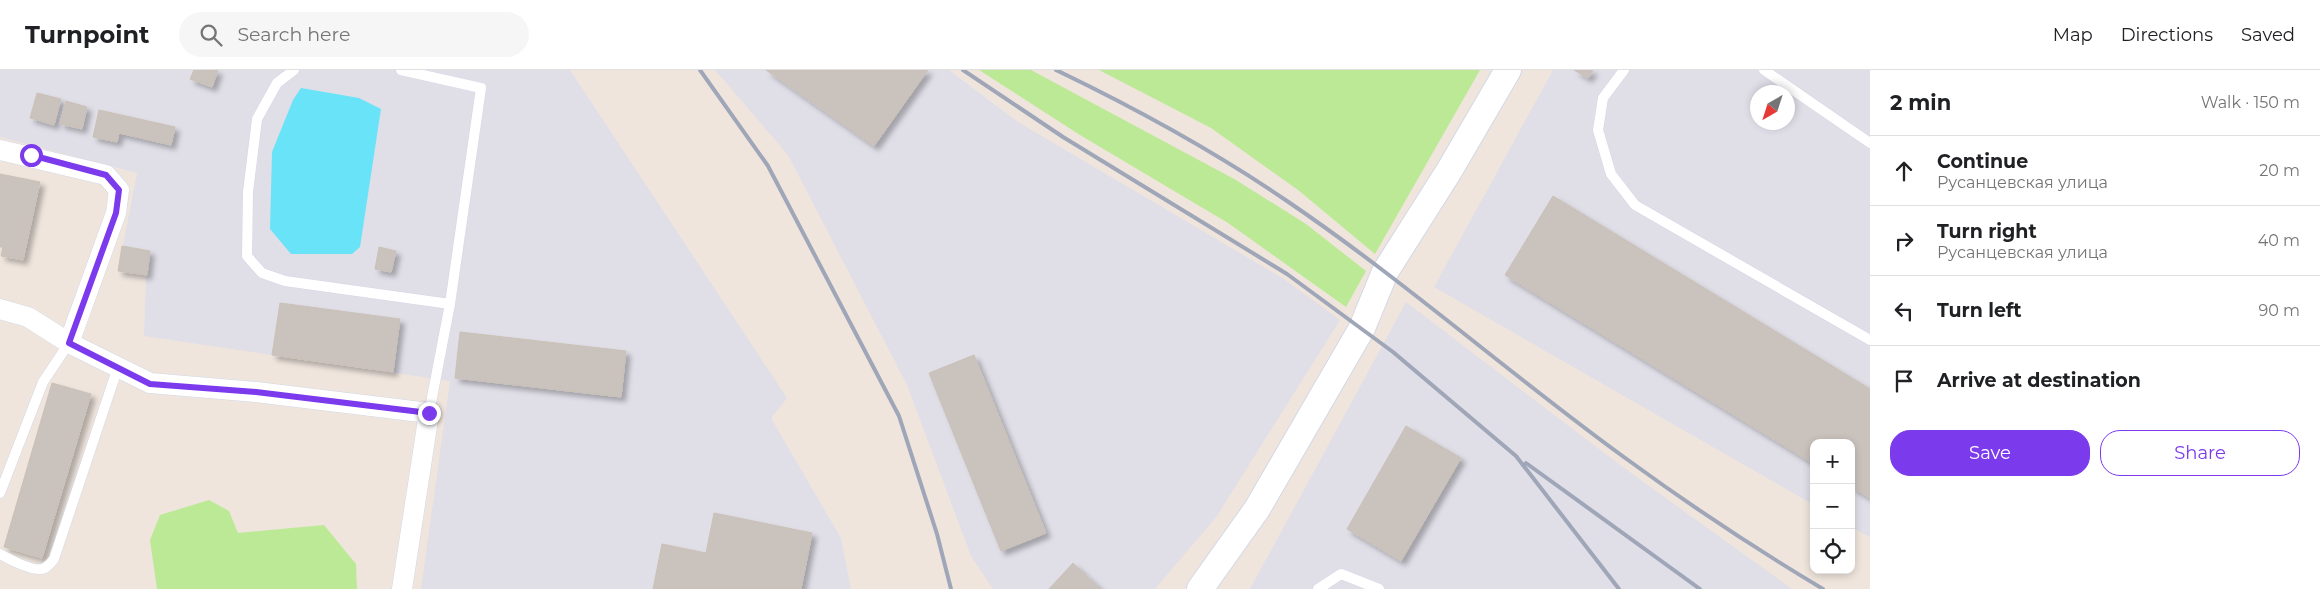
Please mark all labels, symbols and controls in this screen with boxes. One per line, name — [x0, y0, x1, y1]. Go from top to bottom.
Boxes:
search box — [179, 12, 529, 57]
text: Turnpoint — [25, 20, 149, 49]
icon: search — [197, 21, 225, 49]
text: Search here — [237, 23, 350, 46]
text: Map — [2053, 24, 2093, 46]
text: Directions — [2121, 24, 2213, 46]
text: Saved — [2241, 24, 2295, 46]
north arrow — [1750, 85, 1795, 130]
text: 2 min — [1890, 90, 1951, 115]
text: Walk · 150 m — [2201, 93, 2300, 112]
route start — [20, 144, 43, 167]
text: Continue — [1937, 150, 2028, 173]
icon: ahead — [1890, 157, 1918, 185]
text: 20 m — [2259, 161, 2300, 180]
text: Русанцевская улица — [1937, 173, 2108, 192]
text: Turn right — [1937, 220, 2037, 243]
icon: right — [1890, 227, 1918, 255]
text: 40 m — [2258, 231, 2300, 250]
text: Русанцевская улица — [1937, 243, 2108, 262]
icon: left — [1890, 297, 1918, 325]
text: Turn left — [1937, 299, 2022, 322]
text: 90 m — [2258, 301, 2300, 320]
icon: arrive — [1890, 367, 1918, 395]
text: Arrive at destination — [1937, 369, 2141, 392]
route end — [418, 402, 441, 425]
button: Save — [1890, 430, 2090, 476]
button: Share — [2100, 430, 2300, 476]
map controls — [1810, 439, 1855, 574]
button: + — [1810, 439, 1855, 484]
button: − — [1810, 484, 1855, 529]
button: locate — [1810, 529, 1855, 574]

